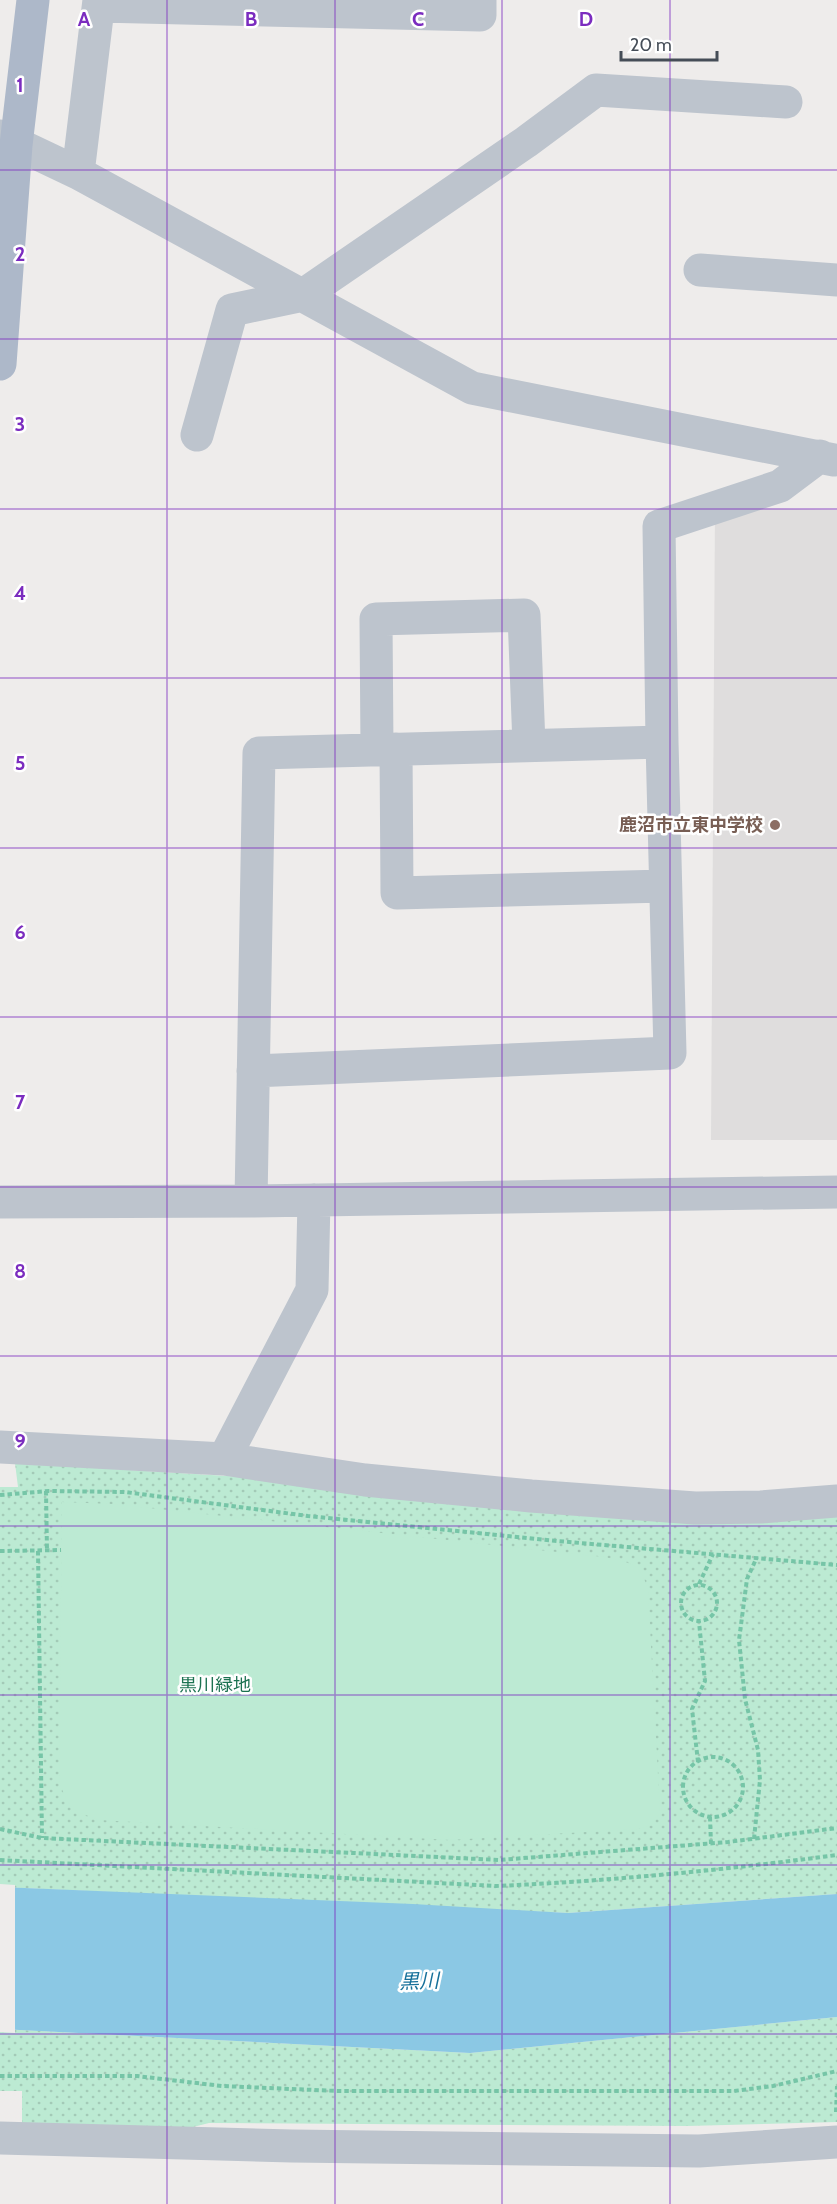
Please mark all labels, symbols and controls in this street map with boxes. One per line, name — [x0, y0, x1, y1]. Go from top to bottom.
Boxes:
text: A — [78, 7, 91, 31]
text: B — [245, 7, 257, 31]
text: C — [412, 7, 424, 31]
text: D — [579, 7, 593, 31]
scale bar — [621, 24, 717, 62]
text: 20 m — [630, 34, 672, 56]
text: 1 — [16, 73, 24, 97]
text: 2 — [15, 242, 25, 266]
text: 3 — [15, 412, 25, 436]
text: 4 — [14, 581, 26, 605]
text: 5 — [15, 751, 25, 775]
place label: 鹿沼市立東中学校 — [619, 814, 763, 836]
marker: 鹿沼市立東中学校 — [768, 818, 782, 832]
text: 6 — [14, 920, 26, 944]
text: 7 — [15, 1090, 26, 1114]
text: 8 — [14, 1259, 26, 1283]
text: 9 — [14, 1429, 26, 1453]
park label: 黒川緑地 — [179, 1674, 251, 1696]
water label: 黒川 — [399, 1968, 441, 1994]

